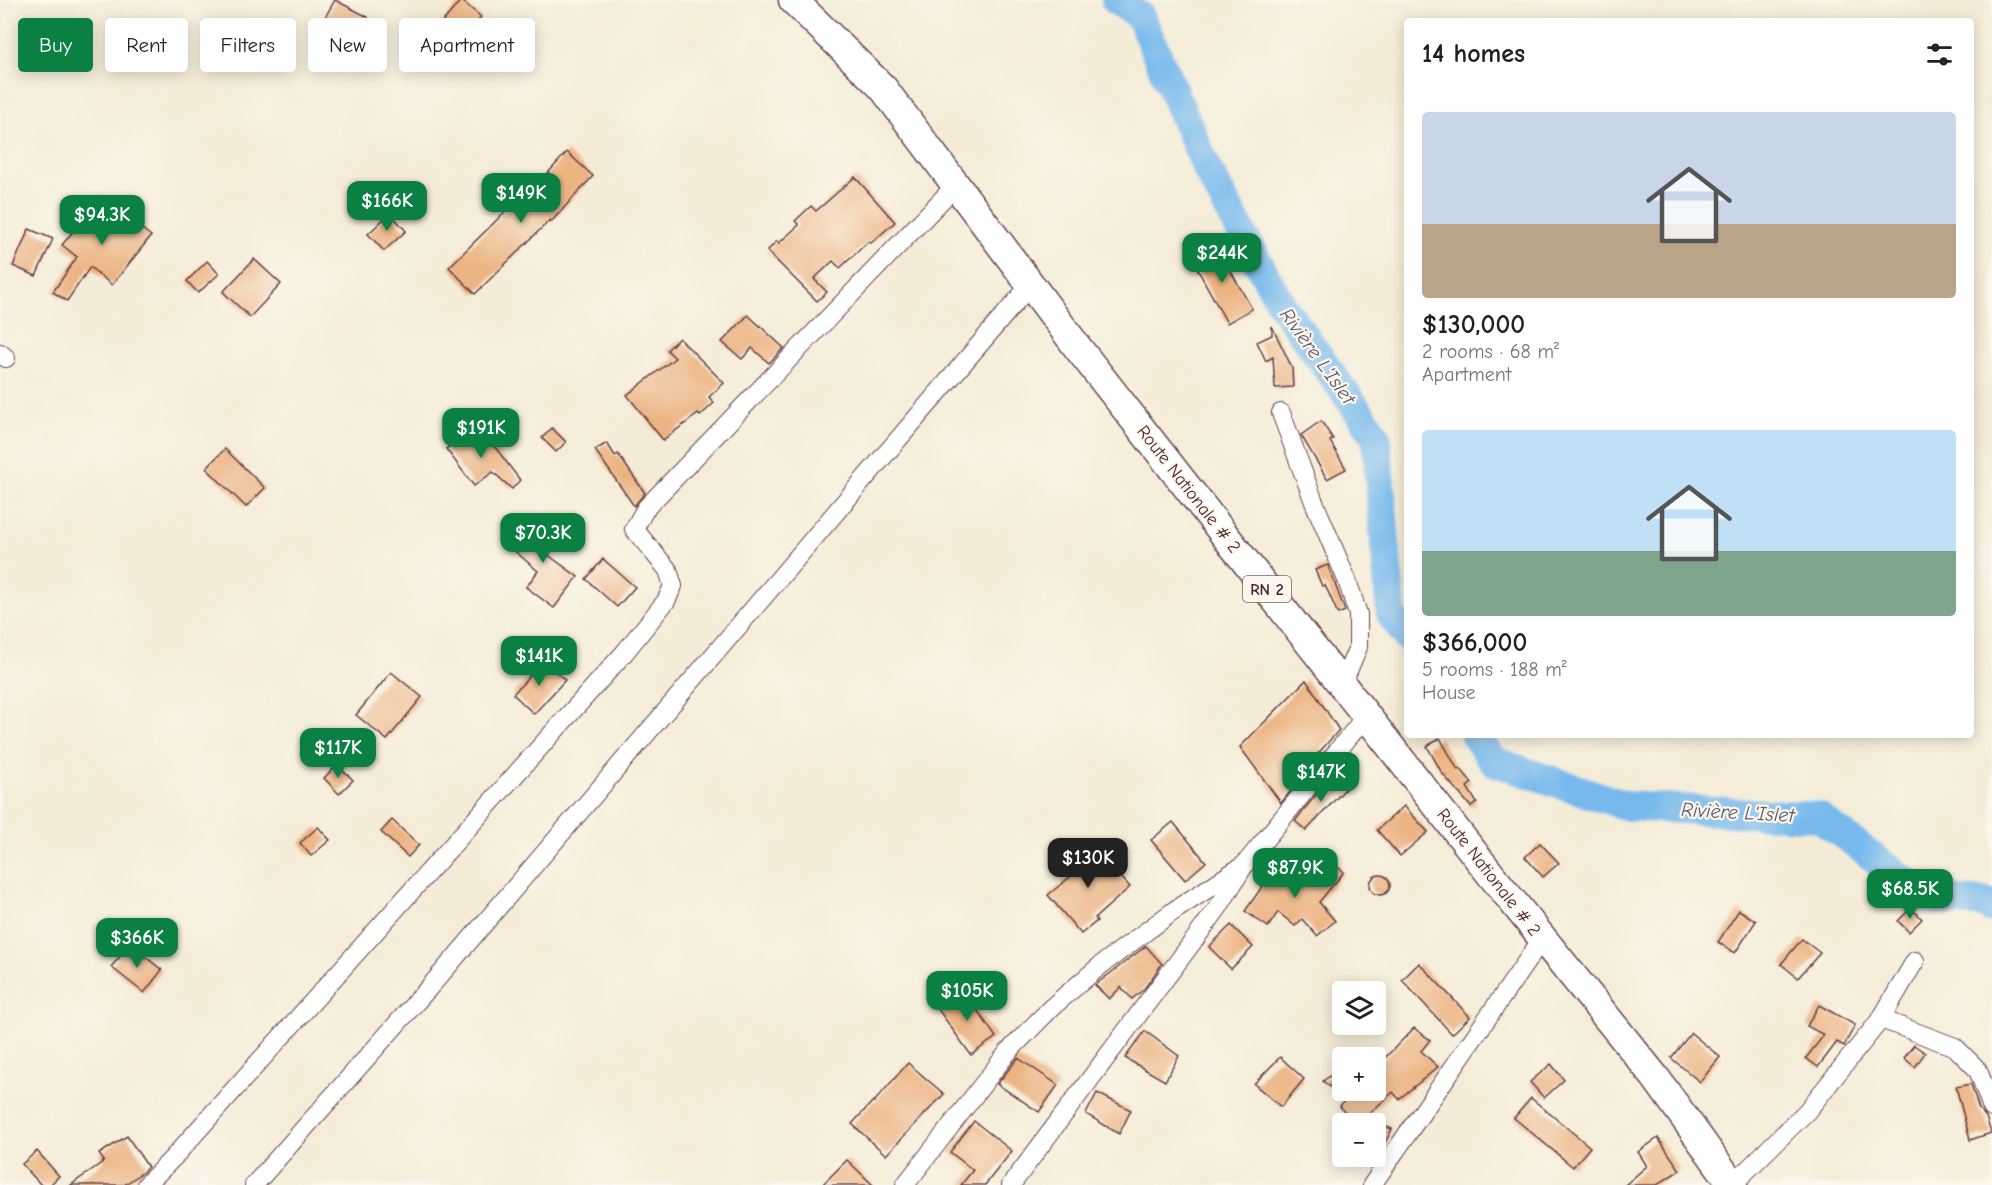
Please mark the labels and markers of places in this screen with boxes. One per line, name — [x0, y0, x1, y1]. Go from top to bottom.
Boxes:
pin: $149K — [479, 173, 563, 224]
pin: $166K — [345, 181, 429, 232]
pin: $94.3K — [53, 195, 151, 246]
pin: $244K — [1180, 233, 1264, 284]
pin: $191K — [439, 408, 523, 459]
pin: $70.3K — [494, 513, 592, 564]
pin: $141K — [497, 636, 581, 687]
pin: $117K — [296, 728, 380, 779]
pin: $147K — [1279, 752, 1363, 803]
pin: $130K — [1046, 838, 1130, 889]
pin: $87.9K — [1246, 848, 1344, 899]
pin: $68.5K — [1861, 869, 1959, 920]
pin: $366K — [95, 918, 179, 969]
pin: $105K — [925, 971, 1009, 1022]

